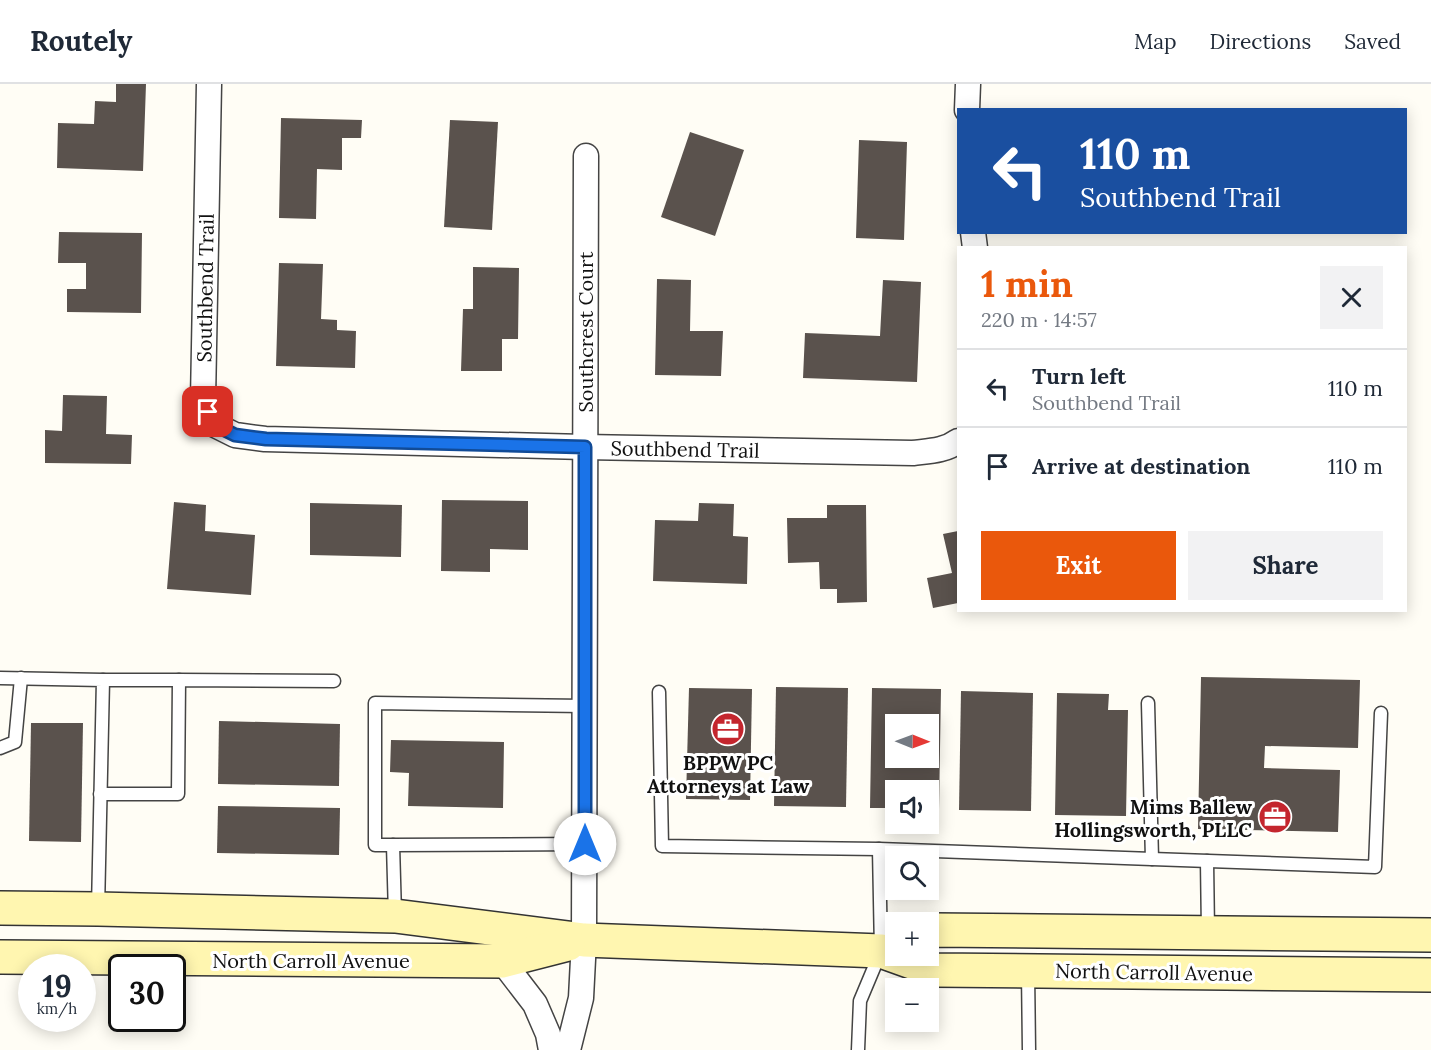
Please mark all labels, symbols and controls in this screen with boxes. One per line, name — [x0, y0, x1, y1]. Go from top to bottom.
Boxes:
text: Routely — [30, 23, 132, 59]
text: Map — [1134, 28, 1177, 55]
text: Directions — [1210, 28, 1311, 55]
text: Saved — [1344, 28, 1401, 55]
text: 110 m — [1080, 127, 1191, 181]
icon: left — [981, 132, 1059, 210]
text: Southbend Trail — [1080, 180, 1281, 214]
street label: Southbend Trail — [191, 213, 219, 363]
street label: Southcrest Court — [573, 251, 598, 413]
text: 1 min — [981, 261, 1073, 307]
button: close — [1320, 266, 1383, 329]
text: 220 m · 14:57 — [981, 307, 1097, 332]
text: Turn left — [1032, 362, 1126, 390]
icon: left — [981, 372, 1014, 405]
text: 110 m — [1328, 374, 1383, 402]
pin — [182, 386, 233, 437]
text: Southbend Trail — [1032, 390, 1181, 415]
icon: arrive — [191, 395, 224, 428]
street label: Southbend Trail — [610, 435, 760, 463]
icon: arrive — [981, 450, 1014, 483]
text: Arrive at destination — [1032, 452, 1250, 480]
text: 110 m — [1328, 452, 1383, 480]
button: Exit — [981, 531, 1176, 600]
button: Share — [1188, 531, 1383, 600]
office icon: BPPW PC Attorneys at Law — [710, 711, 746, 747]
north arrow — [885, 714, 939, 768]
map controls — [885, 714, 939, 1032]
place label: BPPW PC Attorneys at Law — [647, 750, 810, 798]
button: sound — [885, 780, 939, 834]
place label: Mims Ballew Hollingsworth, PLLC — [1054, 794, 1253, 842]
office icon: Mims Ballew Hollingsworth, PLLC — [1257, 799, 1293, 835]
position arrow — [553, 812, 617, 876]
button: search — [885, 846, 939, 900]
button: + — [885, 912, 939, 966]
street label: North Carroll Avenue — [212, 948, 410, 973]
speed limit sign: 30 — [108, 954, 186, 1032]
street label: North Carroll Avenue — [1055, 958, 1253, 986]
text: 19 — [42, 967, 72, 1005]
button: − — [885, 978, 939, 1032]
text: km/h — [37, 999, 77, 1018]

